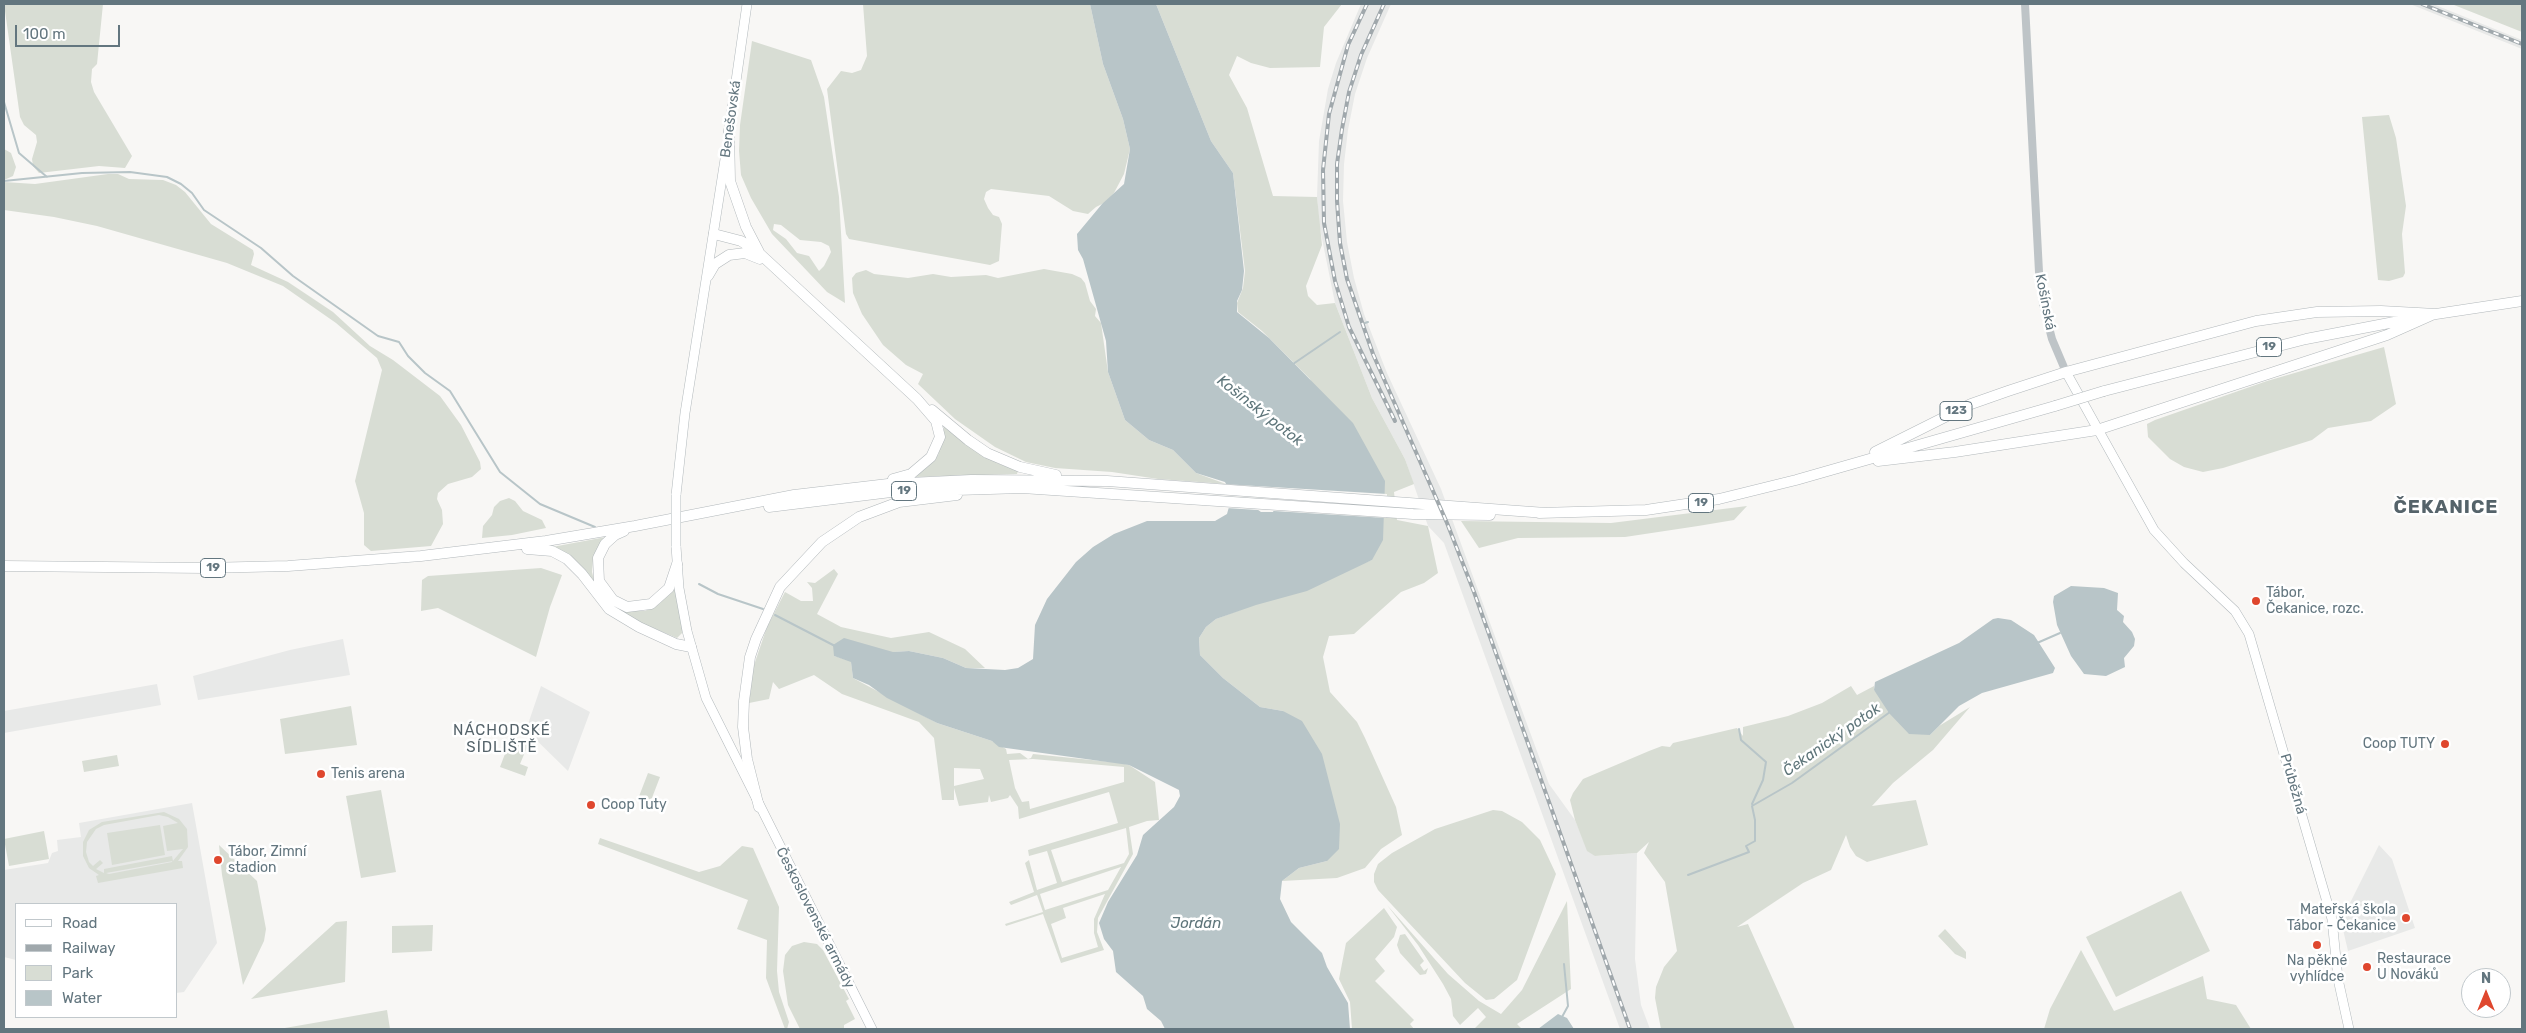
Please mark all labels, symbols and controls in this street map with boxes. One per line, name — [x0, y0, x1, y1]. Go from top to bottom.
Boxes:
scale bar — [18, 15, 122, 47]
text: 100 m — [23, 25, 65, 43]
street label: Benešovská — [717, 79, 745, 159]
street label: Košínská — [2031, 272, 2059, 332]
road number: 19 — [2256, 338, 2282, 357]
water label: Košínský potok — [1213, 372, 1307, 450]
road number: 123 — [1940, 402, 1972, 421]
road number: 19 — [892, 482, 916, 501]
road number: 19 — [1688, 493, 1714, 512]
district label: ČEKANICE — [2393, 497, 2499, 519]
road number: 19 — [200, 558, 226, 578]
place label: Tábor, Čekanice, rozc. — [2266, 585, 2364, 618]
marker: Tábor, Čekanice, rozc. — [2250, 595, 2262, 607]
water label: Čekanický potok — [1780, 700, 1884, 780]
district label: NÁCHODSKÉ SÍDLIŠTĚ — [452, 722, 552, 757]
place label: Coop TUTY — [2363, 736, 2435, 752]
marker: Coop TUTY — [2439, 738, 2451, 750]
street label: Průběžná — [2276, 752, 2310, 816]
place label: Tenis arena — [331, 766, 405, 782]
marker: Tenis arena — [315, 768, 327, 780]
place label: Coop Tuty — [601, 797, 667, 813]
marker: Coop Tuty — [585, 799, 597, 811]
place label: Tábor, Zimní stadion — [228, 844, 306, 876]
street label: Československé armády — [772, 845, 858, 991]
marker: Tábor, Zimní stadion — [212, 854, 224, 866]
place label: Mateřská škola Tábor - Čekanice — [2287, 902, 2396, 934]
legend — [15, 903, 178, 1018]
marker: Mateřská škola Tábor - Čekanice — [2400, 912, 2412, 924]
text: Road — [62, 914, 98, 932]
water label: Jordán — [1171, 915, 1221, 933]
text: Railway — [62, 939, 116, 957]
marker: Na pěkné vyhlídce — [2311, 939, 2323, 951]
place label: Restaurace U Nováků — [2377, 951, 2451, 984]
place label: Na pěkné vyhlídce — [2287, 953, 2347, 986]
marker: Restaurace U Nováků — [2361, 961, 2373, 973]
text: Park — [62, 964, 93, 982]
north arrow — [2461, 968, 2511, 1018]
text: N — [2481, 970, 2491, 987]
text: Water — [62, 989, 102, 1007]

